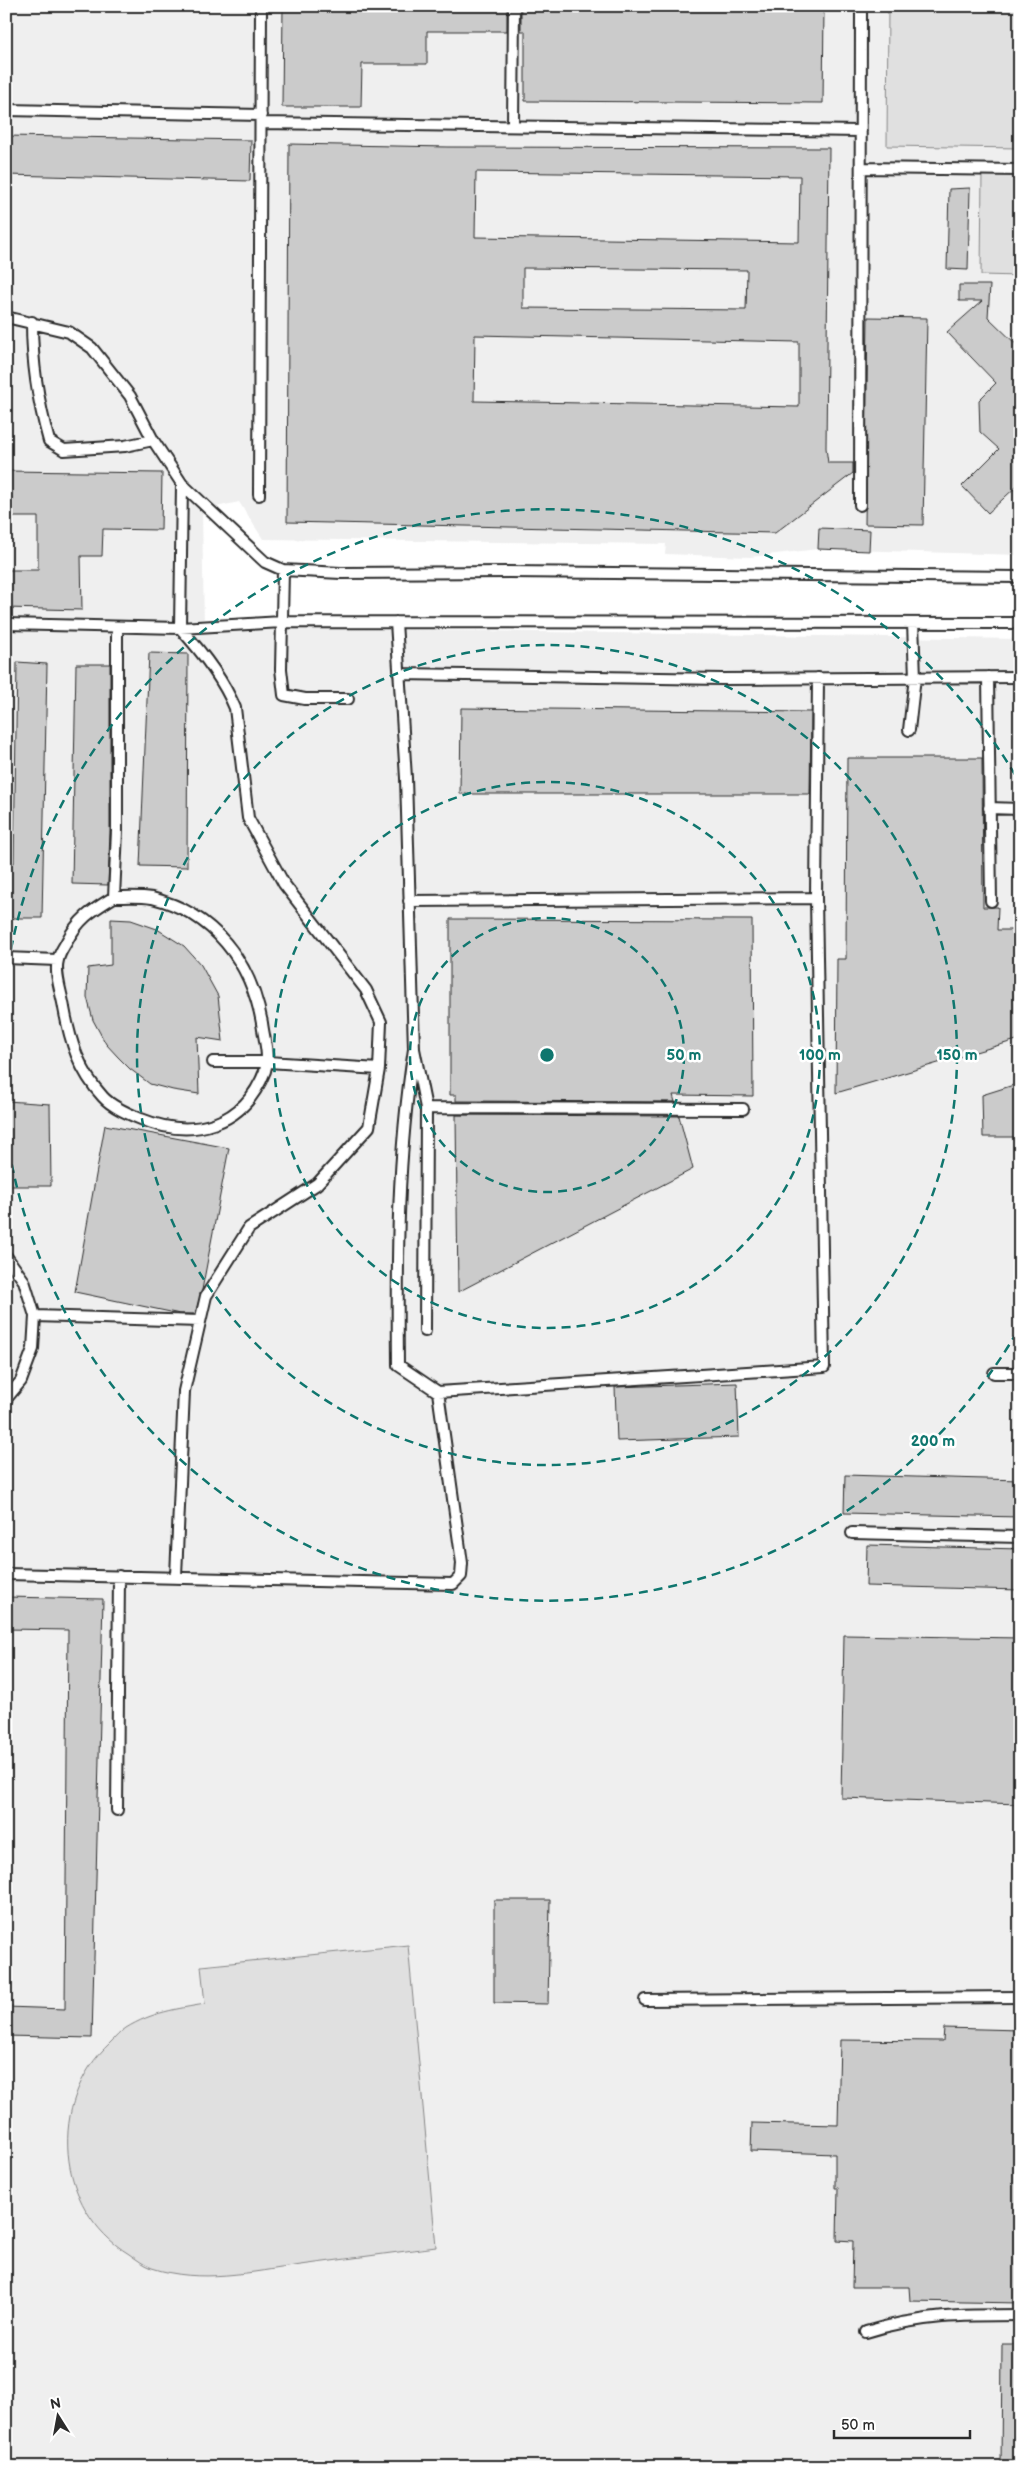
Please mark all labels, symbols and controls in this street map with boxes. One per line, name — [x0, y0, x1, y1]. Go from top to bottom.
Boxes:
centre of rings — [538, 1046, 556, 1064]
text: 50 m — [667, 1046, 702, 1065]
text: 100 m — [799, 1046, 841, 1065]
text: 150 m — [936, 1046, 978, 1065]
text: 200 m — [911, 1432, 955, 1451]
north arrow — [32, 2390, 82, 2440]
text: N — [49, 2394, 62, 2413]
scale bar — [834, 2408, 970, 2440]
text: 50 m — [841, 2416, 875, 2435]

